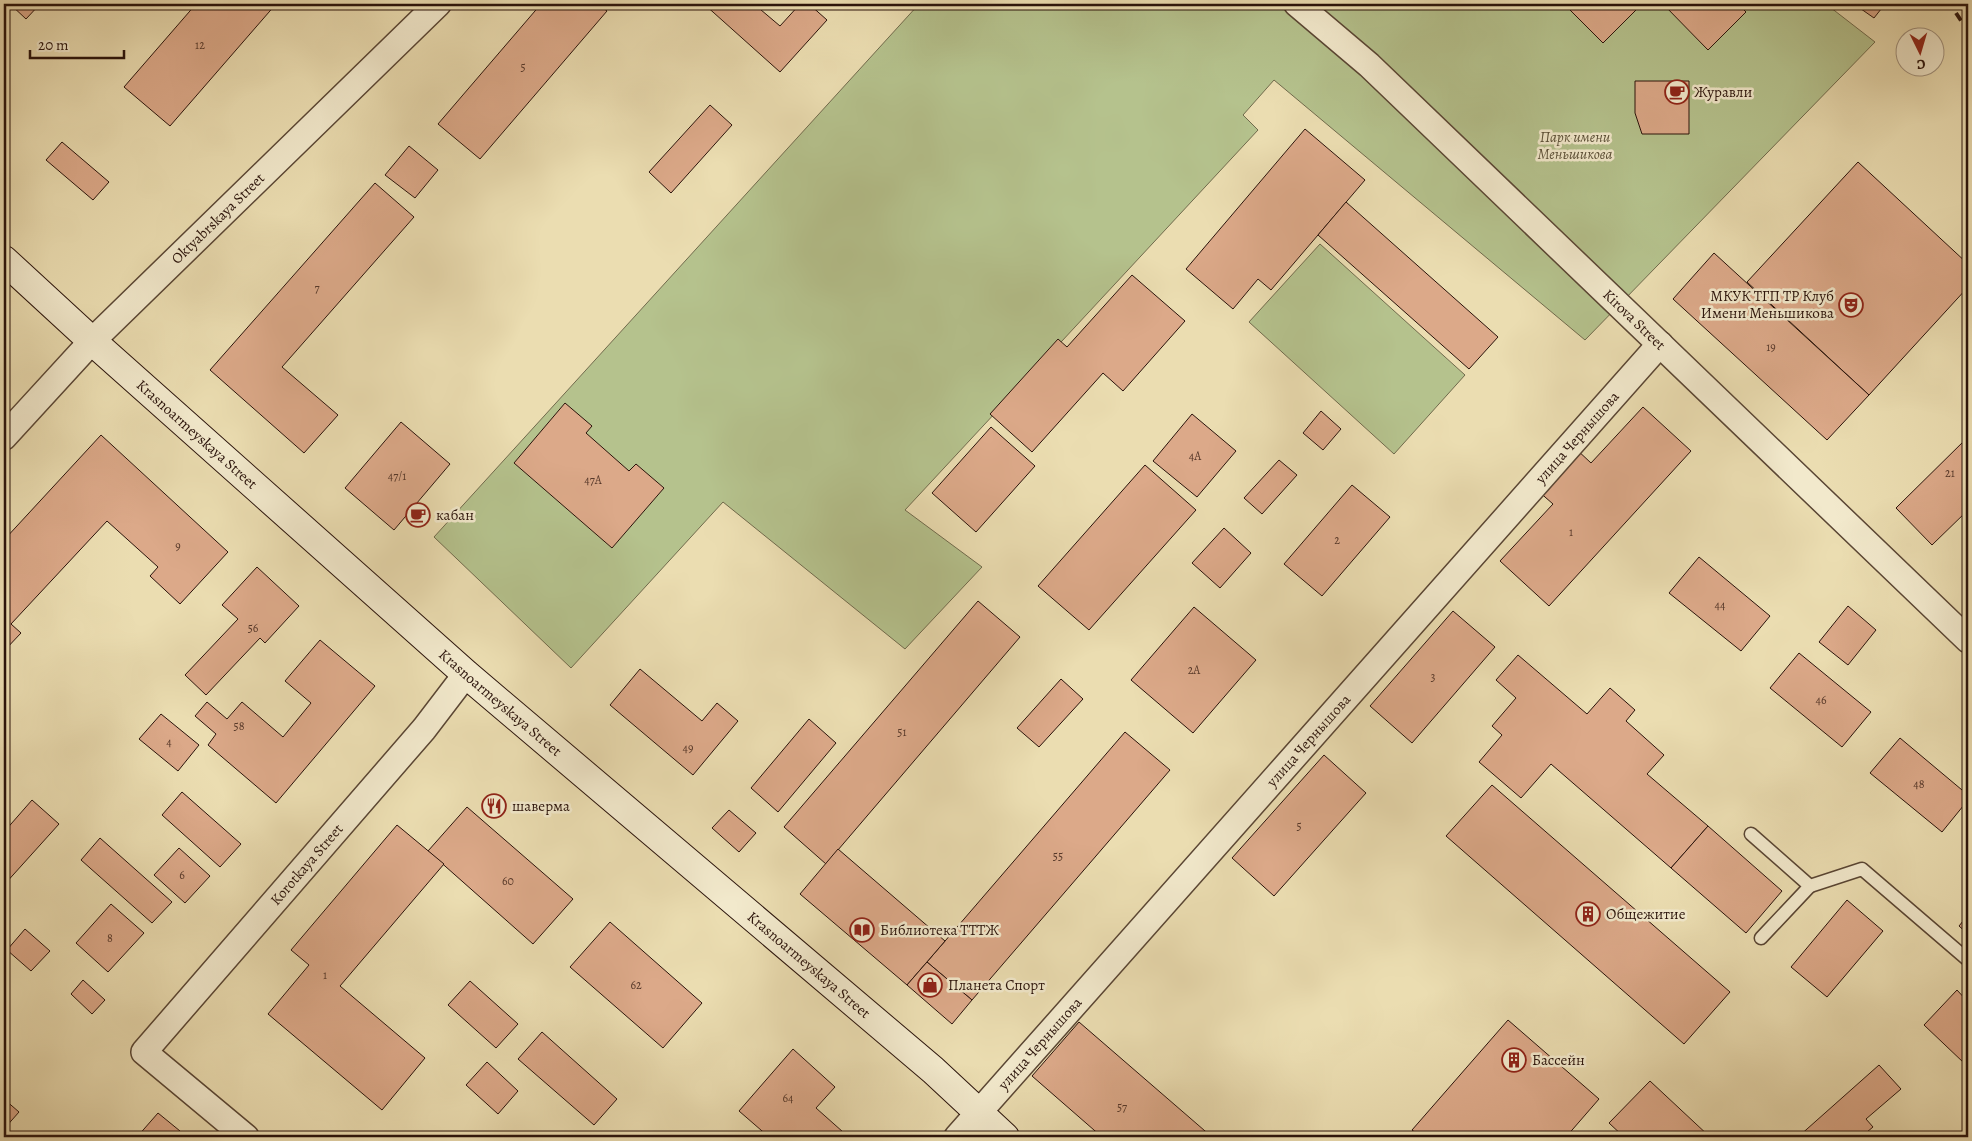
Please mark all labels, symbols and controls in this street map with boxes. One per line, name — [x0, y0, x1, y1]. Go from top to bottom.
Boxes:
scale bar — [30, 28, 124, 60]
north arrow — [1894, 28, 1944, 78]
text: 20 m — [38, 35, 69, 55]
house number: 12 — [195, 37, 205, 53]
text: С — [1916, 55, 1926, 74]
house number: 5 — [520, 59, 526, 75]
cafe icon: Журавли — [1664, 79, 1690, 105]
place label: Журавли — [1694, 82, 1752, 102]
park label: Парк имени Меньшикова — [1537, 127, 1613, 164]
street label: Oktyabrskaya Street — [167, 168, 269, 268]
house number: 7 — [314, 280, 320, 296]
street label: Kirova Street — [1598, 285, 1670, 354]
place label: МКУК ТГП ТР Клуб Имени Меньшикова — [1701, 286, 1834, 323]
theatre icon: МКУК ТГП ТР Клуб Имени Меньшикова — [1838, 292, 1864, 318]
house number: 19 — [1766, 339, 1776, 355]
street label: Krasnoarmeyskaya Street — [132, 375, 262, 494]
street label: улица Чернышова — [1530, 387, 1624, 489]
house number: 4А — [1189, 448, 1202, 464]
house number: 21 — [1945, 465, 1955, 481]
house number: 47/1 — [388, 468, 406, 484]
house number: 47А — [584, 472, 603, 488]
cafe icon: кабан — [405, 502, 431, 528]
place label: кабан — [436, 505, 474, 525]
house number: 1 — [1569, 524, 1573, 540]
house number: 2 — [1334, 532, 1340, 548]
house number: 9 — [175, 538, 181, 554]
house number: 44 — [1715, 597, 1726, 613]
house number: 56 — [248, 620, 259, 636]
street label: Krasnoarmeyskaya Street — [435, 644, 566, 761]
house number: 2А — [1188, 662, 1201, 678]
house number: 3 — [1431, 669, 1436, 685]
street label: улица Чернышова — [1261, 690, 1355, 792]
house number: 46 — [1816, 692, 1827, 708]
house number: 58 — [234, 718, 245, 734]
house number: 51 — [897, 724, 907, 740]
house number: 4 — [166, 734, 172, 750]
house number: 49 — [683, 740, 693, 756]
house number: 48 — [1913, 776, 1925, 792]
restaurant icon: шаверма — [481, 793, 507, 819]
place label: шаверма — [512, 796, 570, 816]
house number: 5 — [1296, 818, 1302, 834]
street label: Korotkaya Street — [266, 819, 348, 909]
house number: 55 — [1053, 848, 1063, 864]
house number: 6 — [179, 867, 185, 883]
house number: 60 — [502, 873, 514, 889]
building icon: Общежитие — [1575, 901, 1601, 927]
place label: Общежитие — [1606, 904, 1686, 924]
street label: Krasnoarmeyskaya Street — [743, 907, 875, 1023]
library icon: Библиотека ТТТЖ — [849, 917, 875, 943]
place label: Библиотека ТТТЖ — [880, 920, 999, 940]
house number: 8 — [107, 930, 113, 946]
house number: 1 — [323, 967, 327, 983]
shop icon: Планета Спорт — [917, 972, 943, 998]
place label: Планета Спорт — [948, 975, 1045, 995]
house number: 62 — [630, 977, 642, 993]
street label: улица Чернышова — [993, 993, 1086, 1095]
building icon: Бассейн — [1501, 1047, 1527, 1073]
place label: Бассейн — [1532, 1050, 1585, 1070]
house number: 64 — [783, 1090, 794, 1106]
house number: 57 — [1117, 1099, 1128, 1115]

